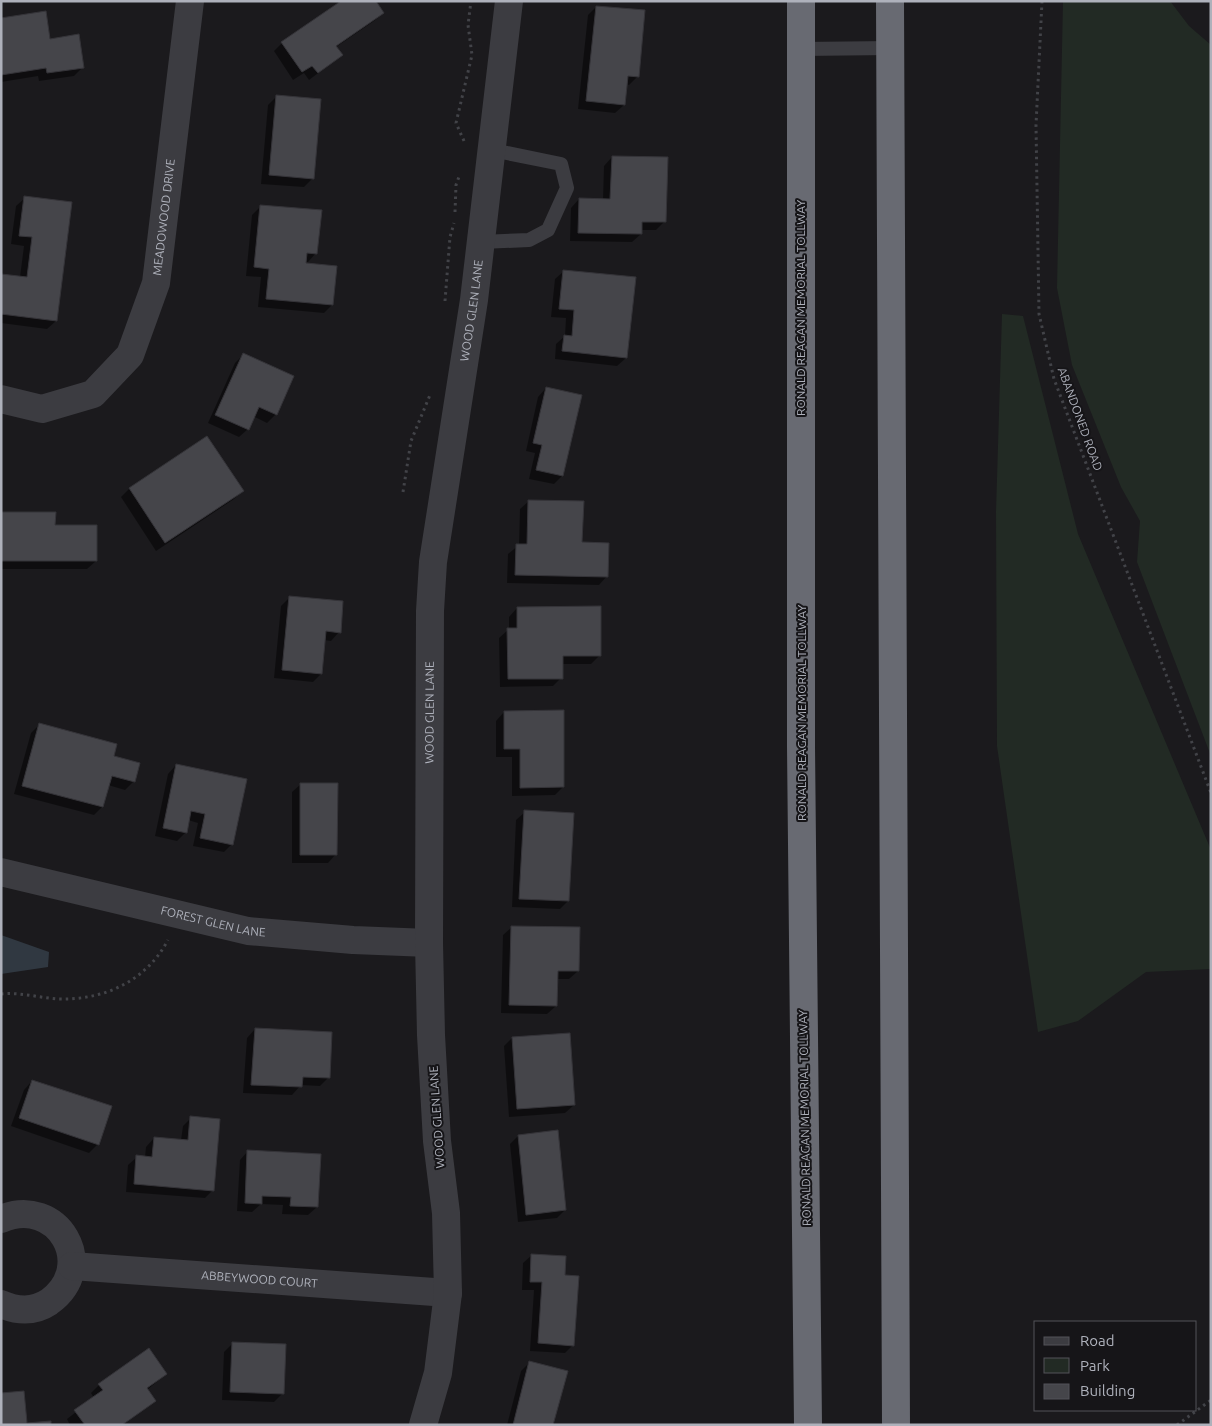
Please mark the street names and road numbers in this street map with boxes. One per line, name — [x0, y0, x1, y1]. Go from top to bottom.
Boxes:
street label: MEADOWOOD DRIVE — [150, 158, 177, 276]
street label: RONALD REAGAN MEMORIAL TOLLWAY — [794, 200, 807, 416]
street label: WOOD GLEN LANE — [457, 259, 485, 362]
street label: ABANDONED ROAD — [1056, 365, 1105, 472]
street label: RONALD REAGAN MEMORIAL TOLLWAY — [795, 605, 808, 821]
street label: WOOD GLEN LANE — [423, 661, 436, 764]
street label: FOREST GLEN LANE — [159, 903, 266, 939]
street label: RONALD REAGAN MEMORIAL TOLLWAY — [796, 1010, 813, 1226]
street label: WOOD GLEN LANE — [426, 1065, 447, 1169]
street label: ABBEYWOOD COURT — [201, 1268, 319, 1290]

